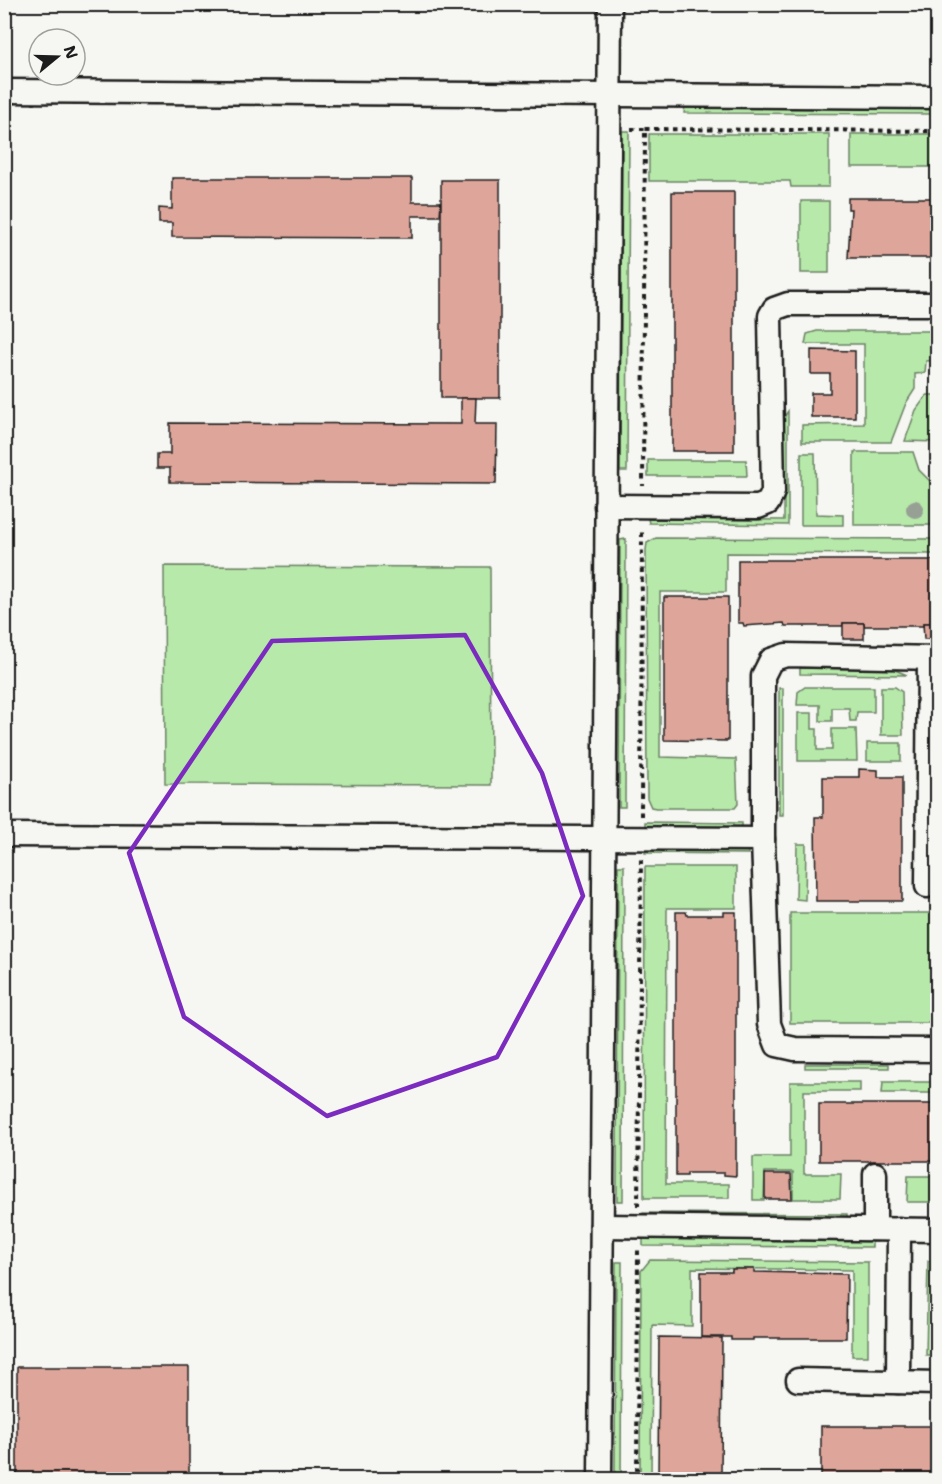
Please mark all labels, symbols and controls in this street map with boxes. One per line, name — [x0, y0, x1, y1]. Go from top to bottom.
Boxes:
north arrow — [27, 27, 87, 87]
text: N — [59, 43, 83, 62]

